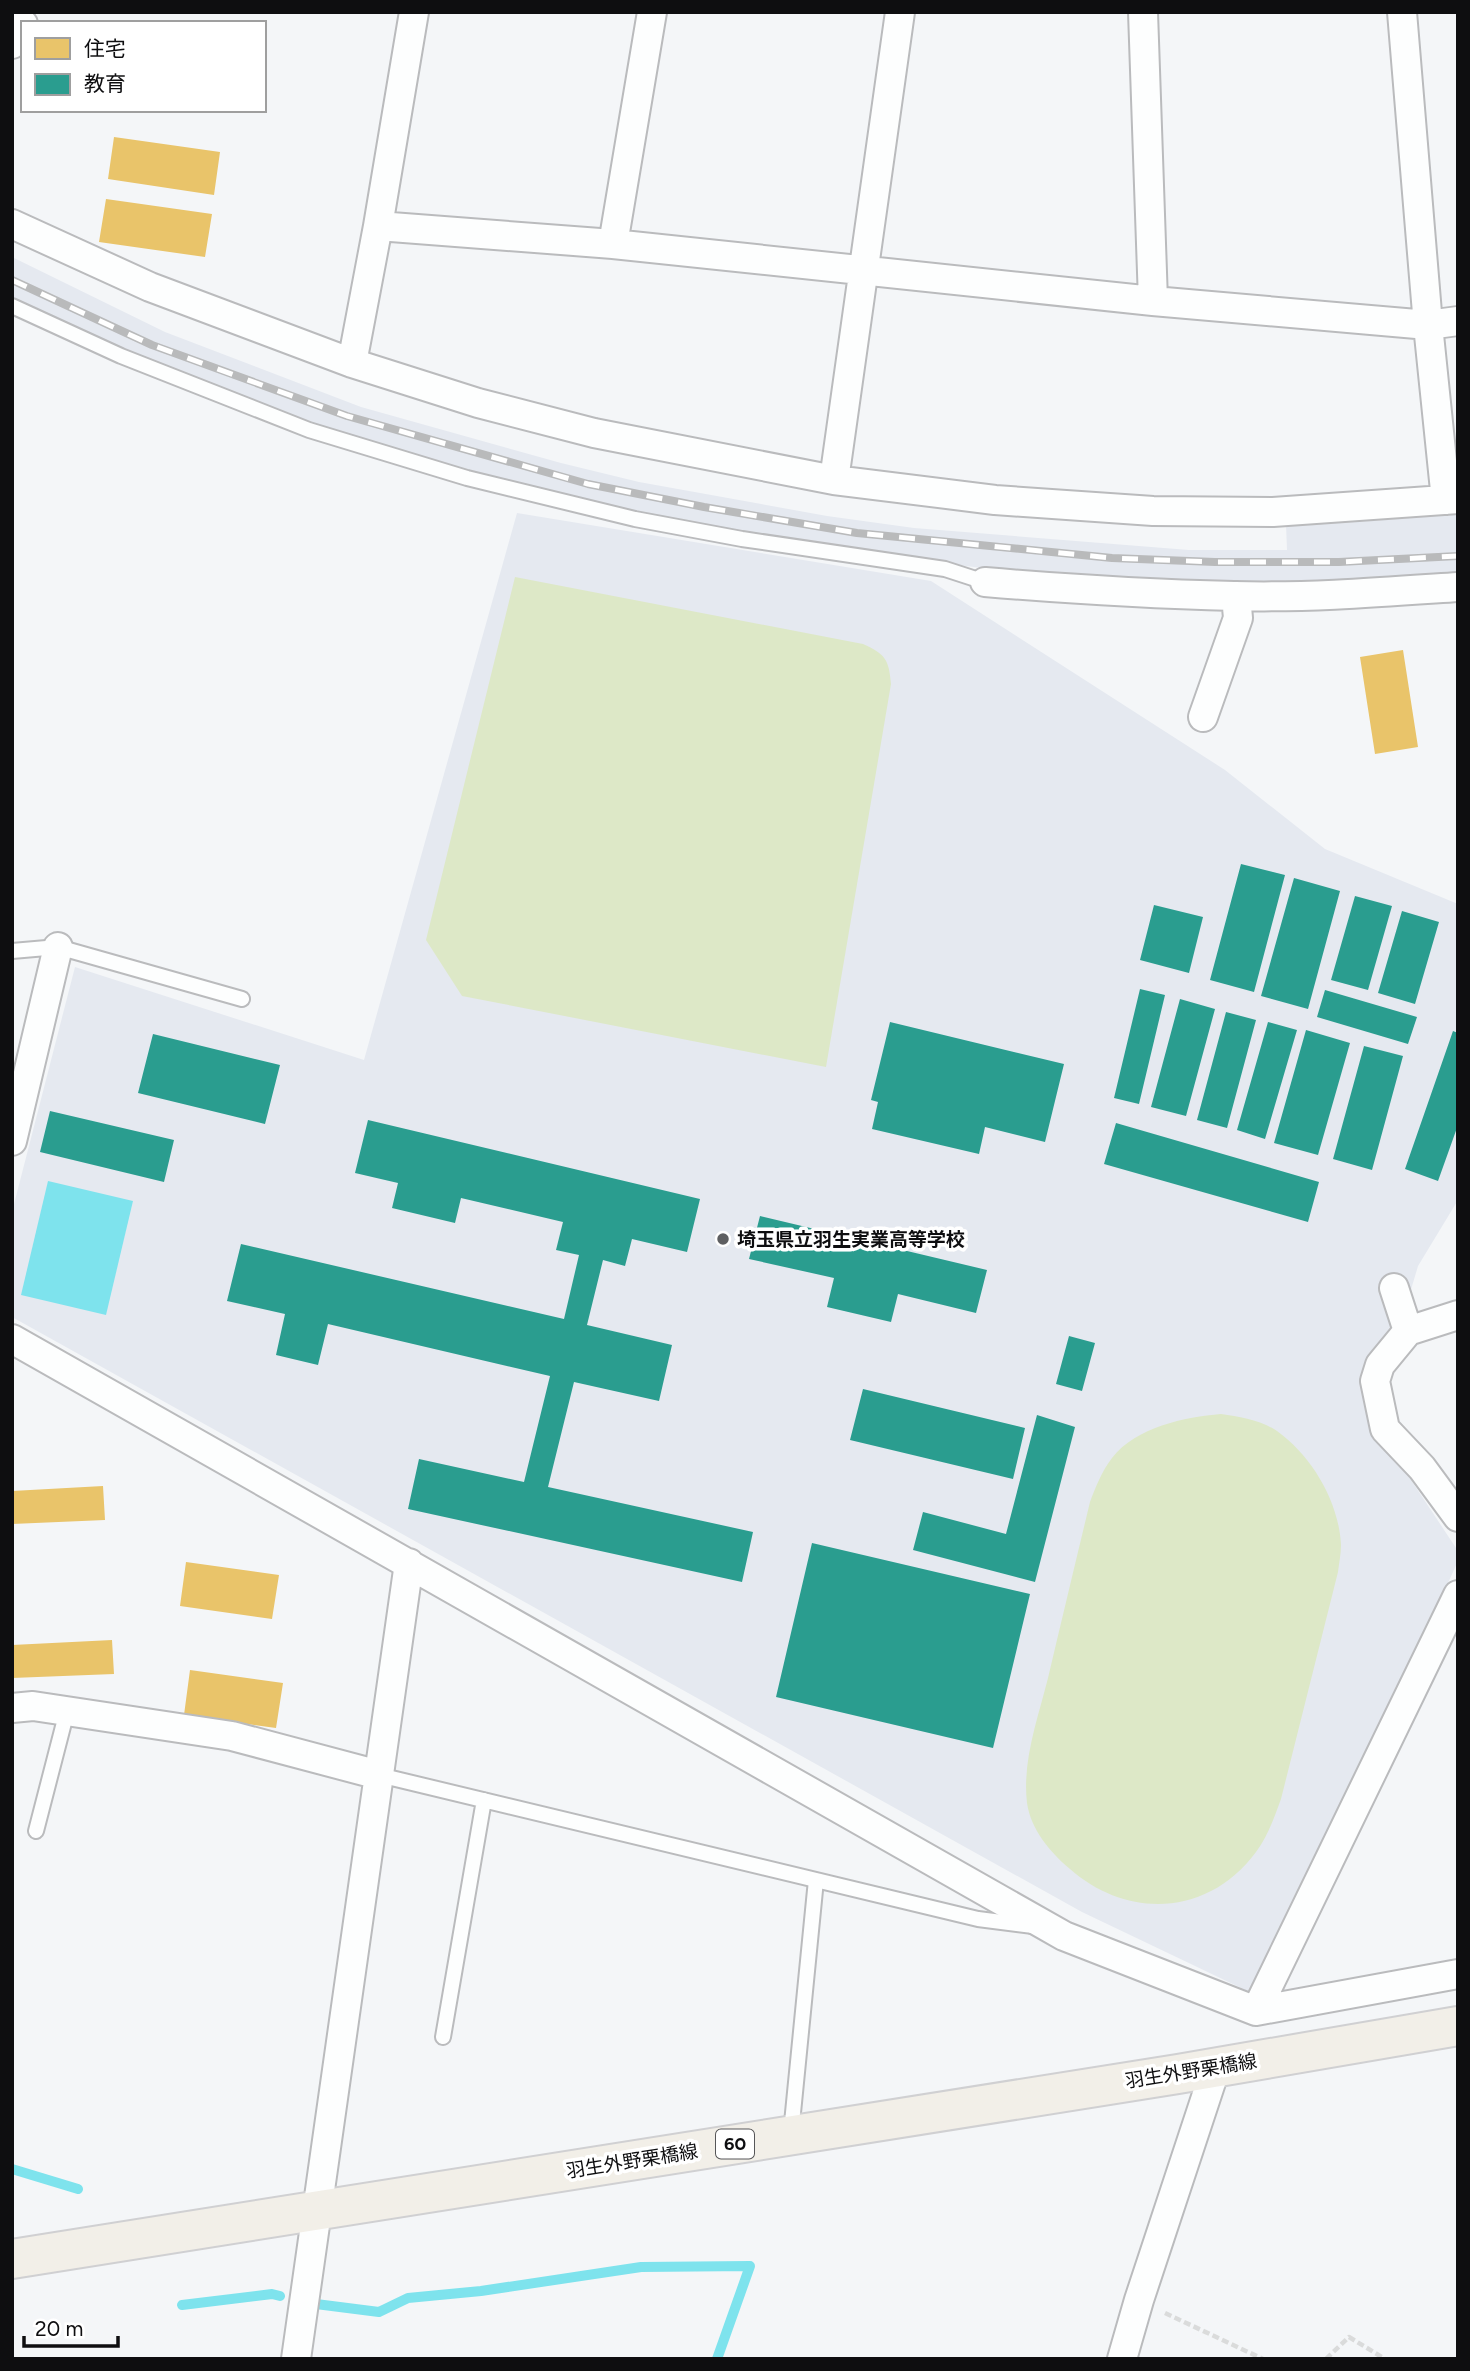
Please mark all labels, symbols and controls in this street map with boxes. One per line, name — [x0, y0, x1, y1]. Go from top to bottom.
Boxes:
legend — [21, 21, 266, 112]
text: 住宅 — [84, 36, 126, 61]
text: 教育 — [84, 71, 126, 96]
place label: 埼玉県立羽生実業高等学校 — [737, 1228, 965, 1251]
marker: 埼玉県立羽生実業高等学校 — [715, 1231, 731, 1247]
street label: 羽生外野栗橋線 — [1124, 2049, 1258, 2093]
road number: 60 — [716, 2130, 754, 2158]
street label: 羽生外野栗橋線 — [565, 2139, 699, 2183]
scale bar — [24, 2304, 119, 2348]
text: 20 m — [35, 2316, 83, 2341]

